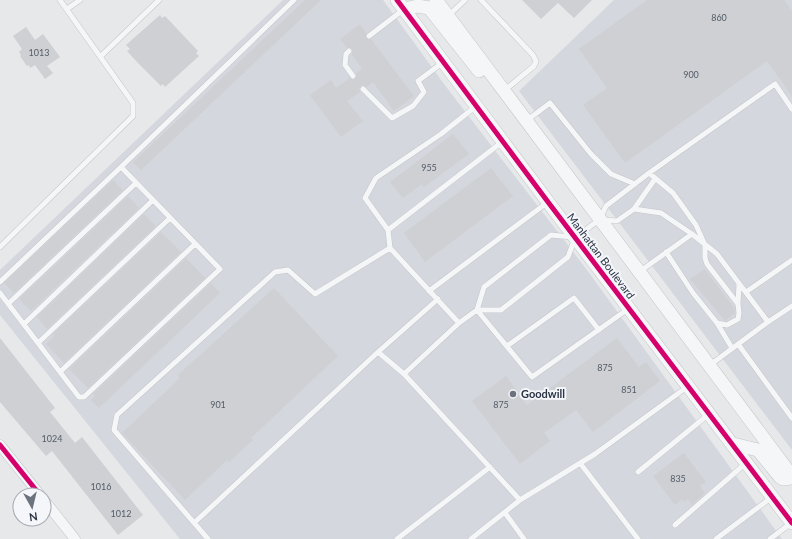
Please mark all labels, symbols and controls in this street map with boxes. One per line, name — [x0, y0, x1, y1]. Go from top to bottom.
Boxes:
house number: 860 — [711, 12, 727, 23]
house number: 1013 — [29, 47, 49, 58]
house number: 900 — [683, 69, 699, 80]
house number: 955 — [421, 162, 437, 173]
street label: Manhattan Boulevard — [565, 210, 638, 301]
house number: 875 — [597, 362, 613, 373]
house number: 851 — [621, 384, 637, 395]
place label: Goodwill — [521, 387, 565, 400]
marker: Goodwill — [508, 389, 518, 399]
house number: 901 — [210, 399, 226, 410]
house number: 875 — [493, 399, 509, 410]
house number: 1024 — [42, 433, 62, 444]
house number: 835 — [670, 473, 686, 484]
house number: 1016 — [91, 481, 111, 492]
north arrow — [12, 487, 52, 527]
house number: 1012 — [111, 508, 131, 519]
text: N — [28, 510, 39, 524]

